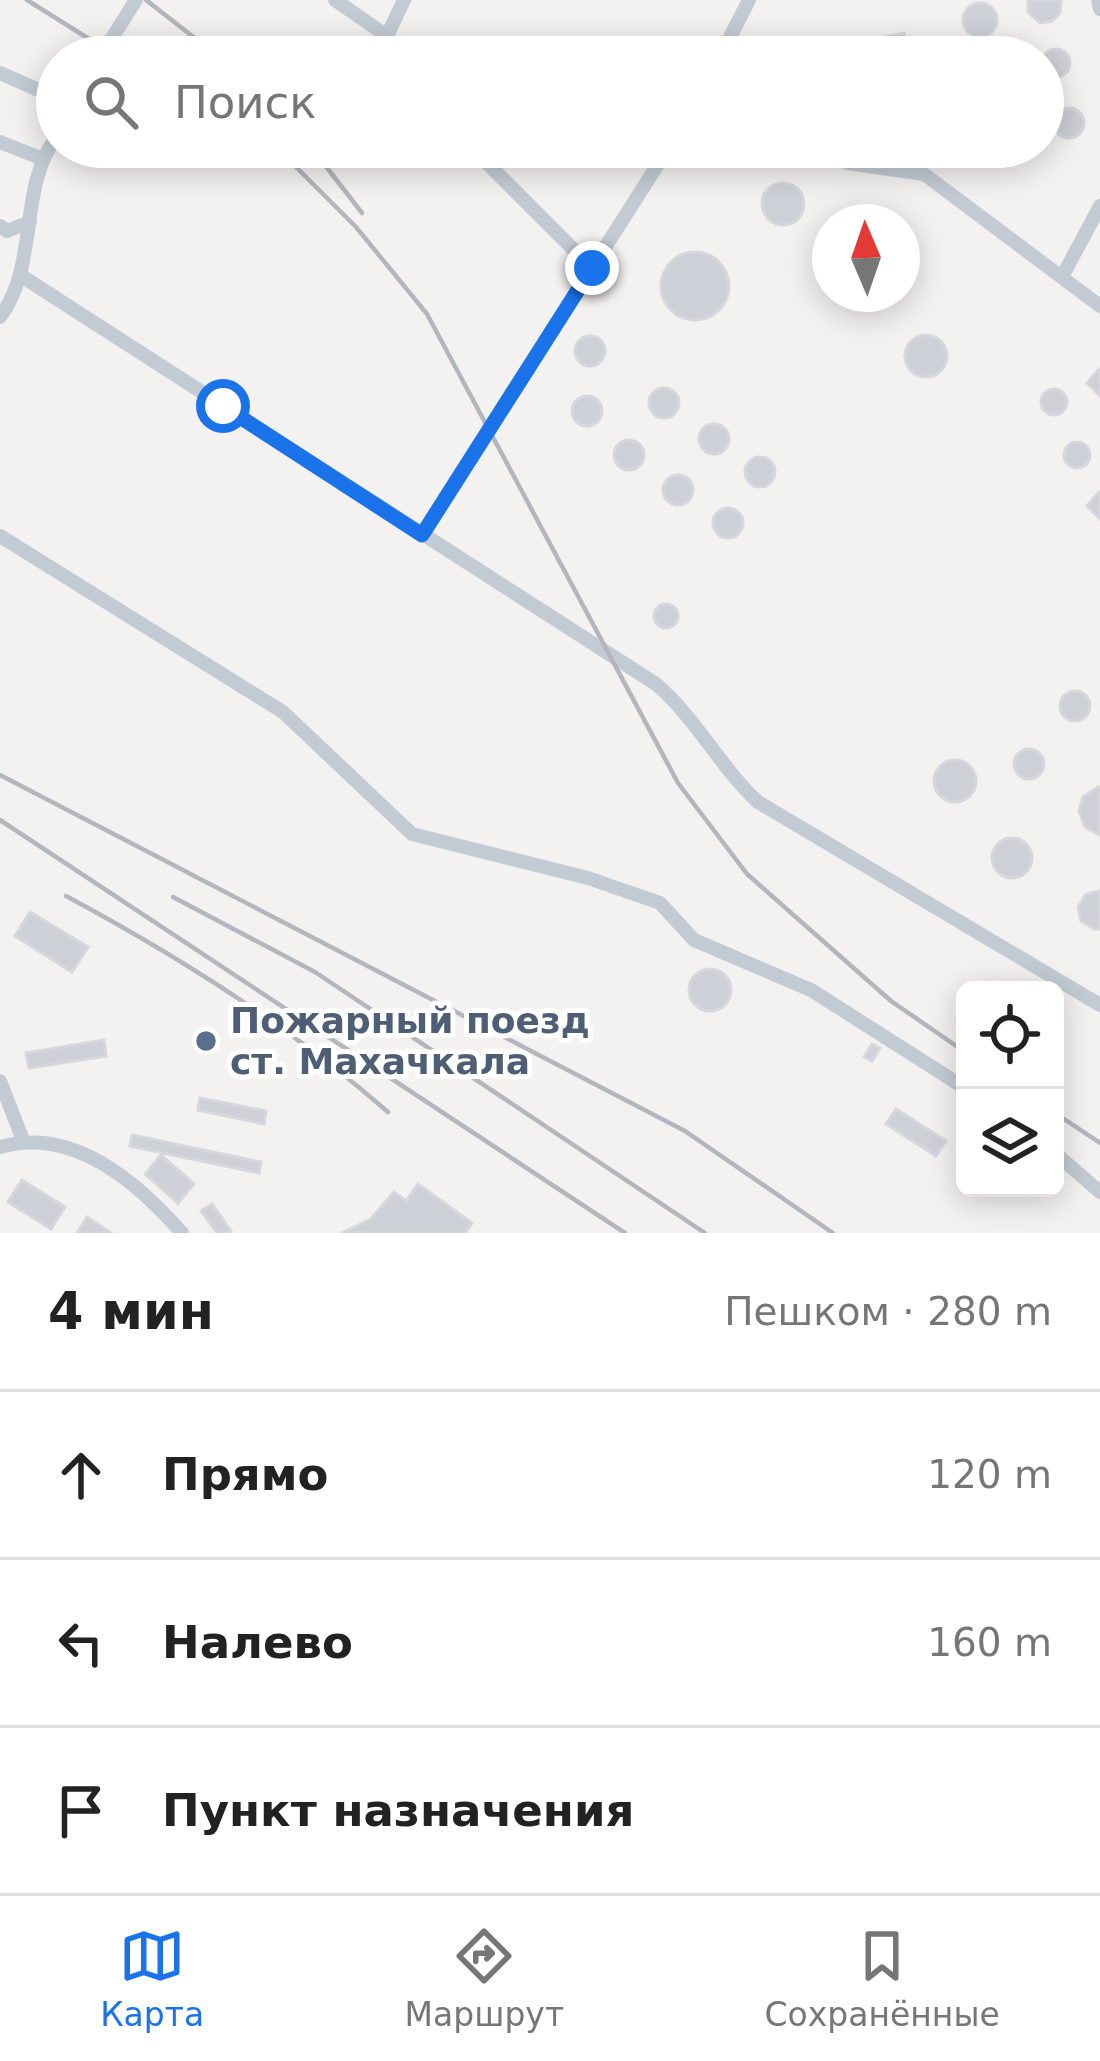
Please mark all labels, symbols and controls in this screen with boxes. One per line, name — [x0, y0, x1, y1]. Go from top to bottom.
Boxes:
search box — [36, 36, 1064, 168]
icon: search — [78, 69, 144, 135]
text: Поиск — [174, 76, 317, 129]
north arrow — [812, 204, 920, 312]
route end — [565, 241, 619, 295]
route start — [196, 379, 250, 433]
map controls — [956, 981, 1064, 1197]
button: locate — [956, 981, 1064, 1089]
place label: Пожарный поезд ст. Махачкала — [230, 1000, 590, 1082]
marker: Пожарный поезд ст. Махачкала — [193, 1028, 219, 1054]
button: layers — [956, 1089, 1064, 1197]
text: 4 мин — [48, 1282, 214, 1341]
text: Пешком · 280 m — [724, 1289, 1052, 1334]
icon: ahead — [48, 1442, 114, 1508]
text: Прямо — [162, 1448, 328, 1501]
text: 120 m — [927, 1452, 1052, 1497]
icon: left — [48, 1610, 114, 1676]
text: Налево — [162, 1616, 353, 1669]
text: 160 m — [927, 1620, 1052, 1665]
icon: arrive — [48, 1778, 114, 1844]
text: Пункт назначения — [162, 1784, 634, 1837]
tab: Карта — [100, 1923, 204, 2034]
tab: Маршрут — [405, 1923, 564, 2034]
tab: Сохранённые — [764, 1923, 1000, 2034]

